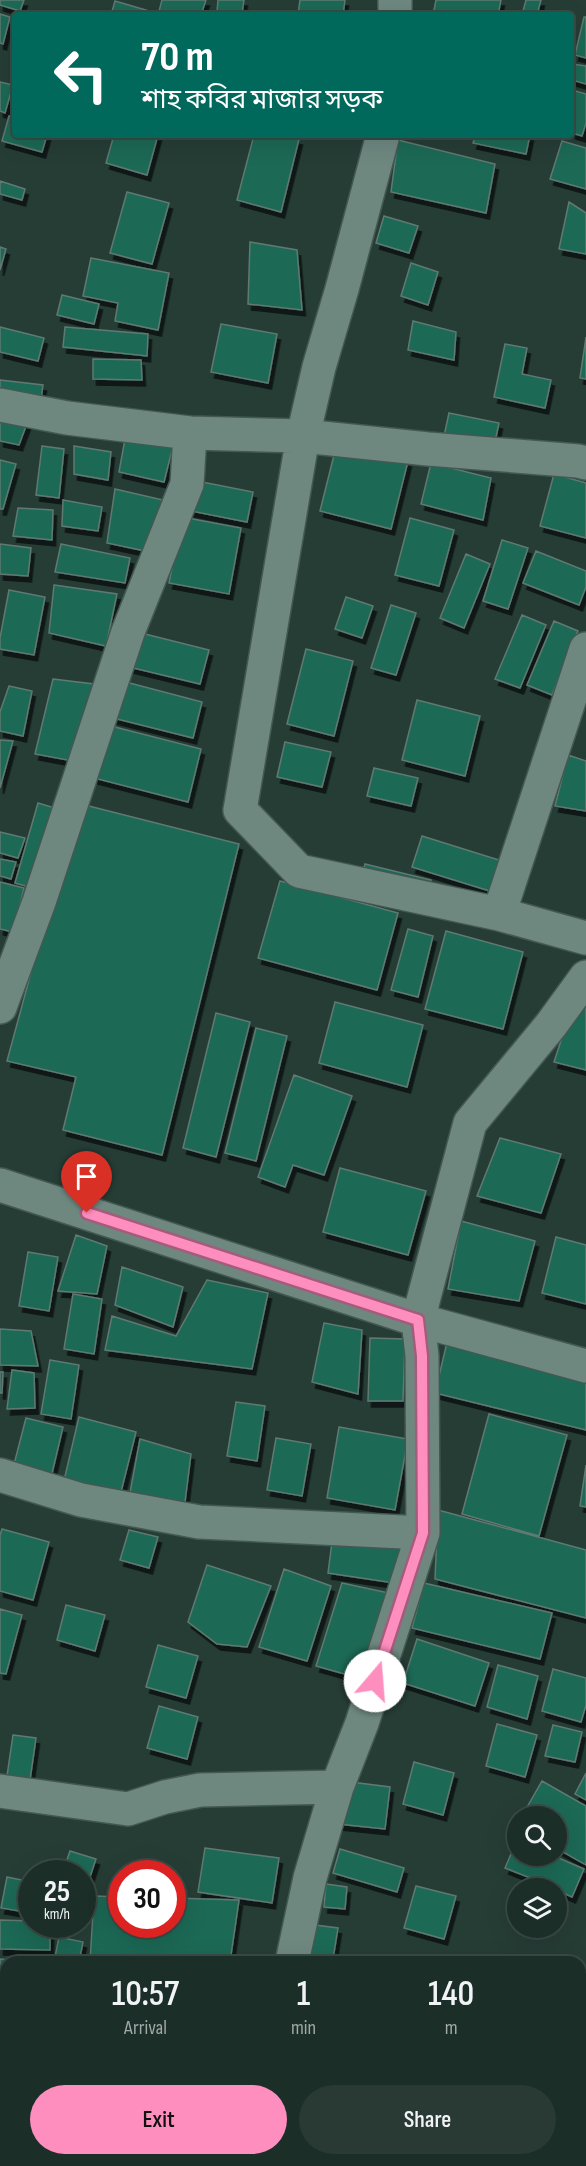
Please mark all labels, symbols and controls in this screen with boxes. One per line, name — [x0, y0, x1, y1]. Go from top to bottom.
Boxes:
text: 70 m — [141, 32, 214, 83]
icon: left — [42, 36, 120, 114]
text: শাহ কবির মাজার সড়ক — [141, 84, 383, 116]
pin — [61, 1151, 112, 1213]
icon: arrive — [70, 1160, 103, 1193]
position arrow — [343, 1649, 407, 1713]
map controls — [507, 1806, 567, 1938]
button: search — [507, 1806, 567, 1866]
speed limit sign: 30 — [108, 1860, 186, 1938]
text: 25 — [44, 1874, 70, 1910]
button: layers — [507, 1878, 567, 1938]
text: km/h — [44, 1905, 70, 1924]
text: 10:57 — [112, 1973, 179, 2016]
text: 1 — [297, 1973, 310, 2016]
text: 140 — [428, 1973, 474, 2016]
text: Arrival — [124, 2016, 167, 2040]
text: min — [291, 2016, 316, 2040]
text: m — [445, 2016, 457, 2040]
button: Exit — [30, 2085, 287, 2154]
button: Share — [299, 2085, 556, 2154]

